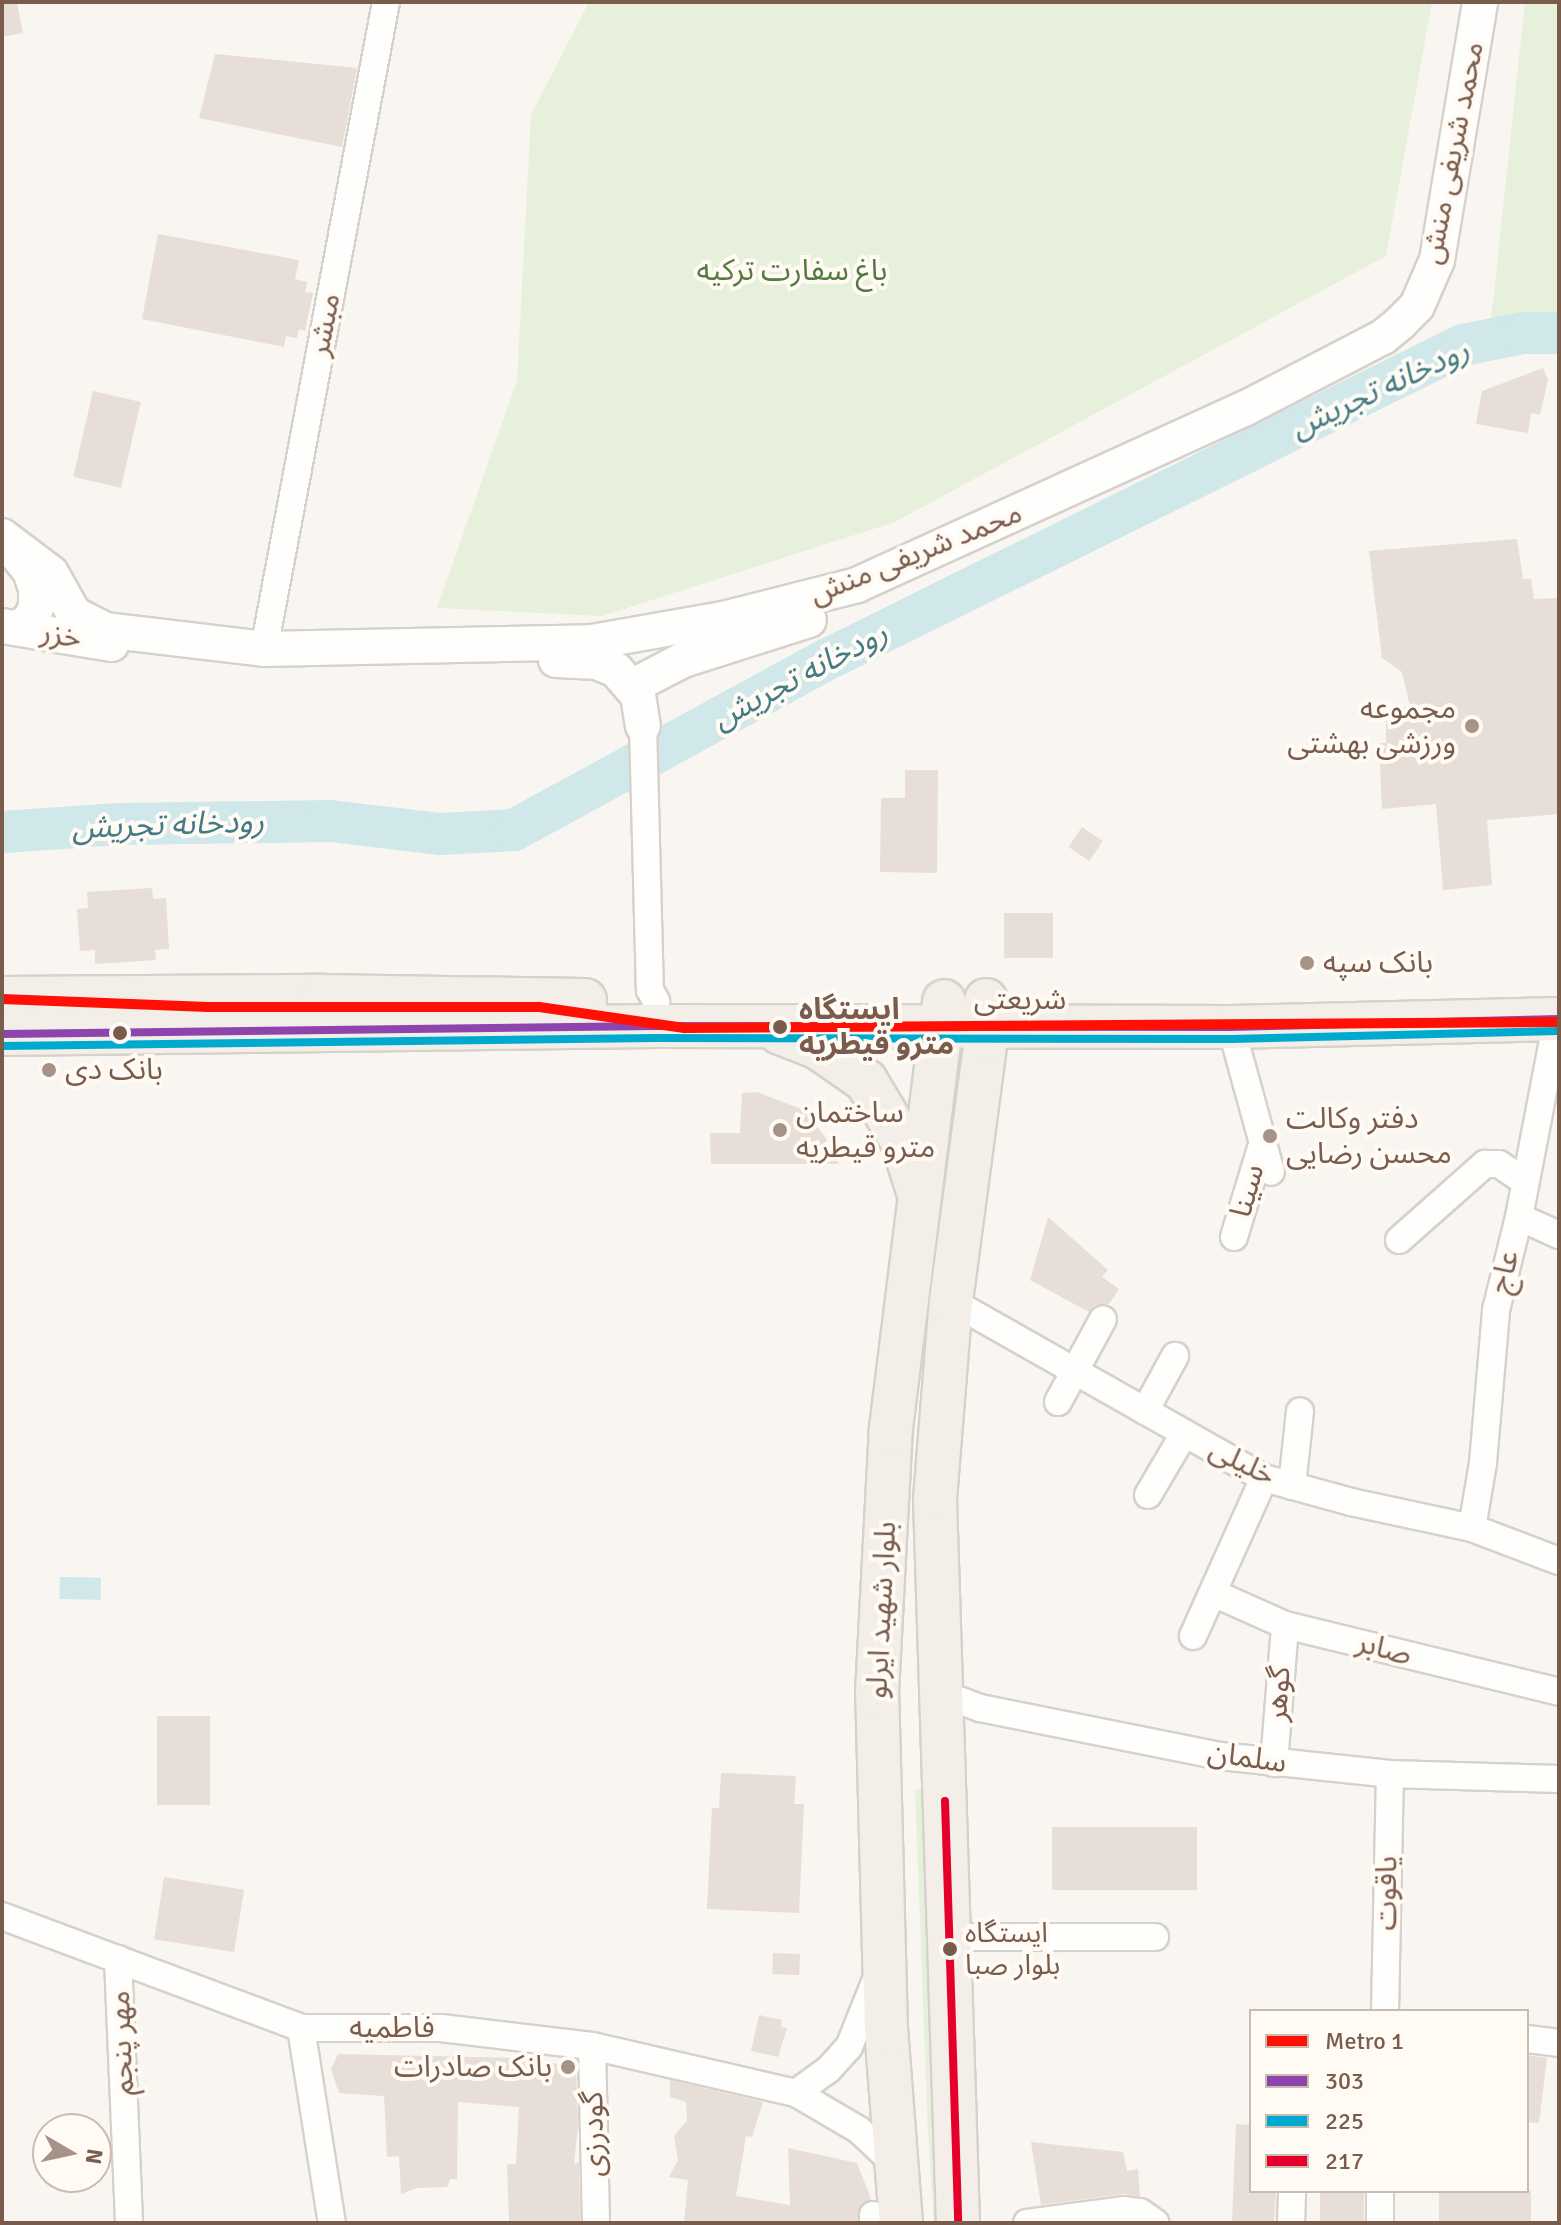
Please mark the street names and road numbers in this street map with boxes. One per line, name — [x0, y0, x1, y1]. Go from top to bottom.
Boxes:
street label: محمد شریفی منش — [1414, 39, 1492, 267]
street label: مبشر — [301, 290, 349, 360]
street label: محمد شریفی منش — [805, 495, 1027, 613]
street label: خزر — [38, 615, 84, 657]
street label: شریعتی — [974, 982, 1066, 1018]
street label: سینا — [1223, 1160, 1273, 1222]
street label: عاج — [1482, 1247, 1528, 1297]
street label: خلیلی — [1203, 1432, 1281, 1494]
street label: بلوار شهید ایرلو — [859, 1520, 905, 1700]
street label: صابر — [1353, 1625, 1415, 1673]
street label: گوهر — [1259, 1665, 1299, 1723]
street label: سلمان — [1205, 1735, 1289, 1781]
street label: یاقوت — [1368, 1855, 1406, 1931]
street label: مهر پنجم — [102, 1990, 142, 2096]
street label: فاطمیه — [349, 2010, 435, 2046]
street label: گودرزی — [575, 2091, 613, 2177]

